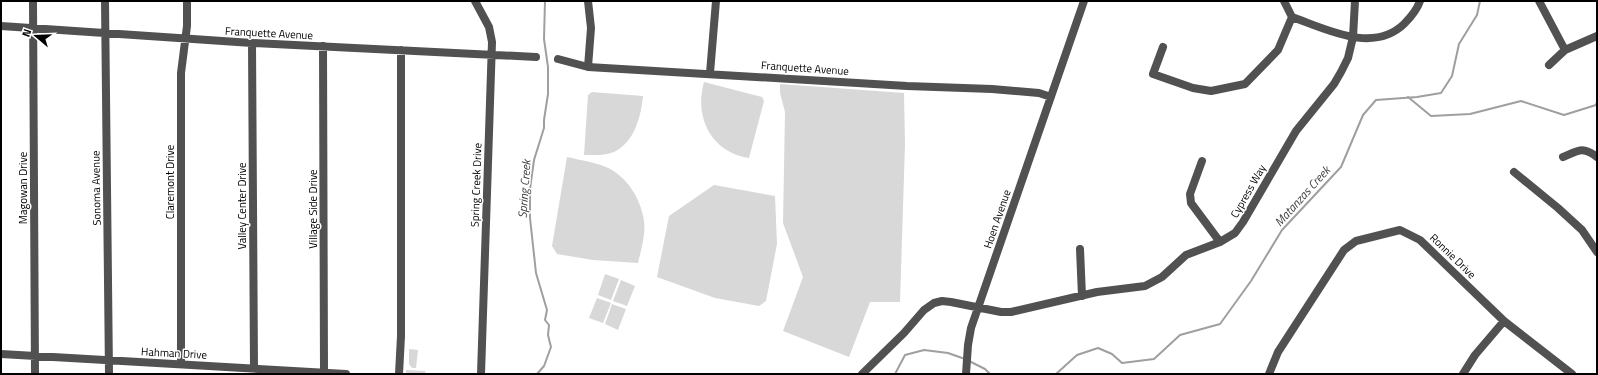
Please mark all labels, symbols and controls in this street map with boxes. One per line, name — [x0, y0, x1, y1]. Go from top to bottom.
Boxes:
north arrow — [16, 16, 56, 56]
street label: Franquette Avenue — [225, 23, 314, 43]
text: N — [18, 27, 35, 39]
street label: Franquette Avenue — [761, 57, 850, 79]
street label: Spring Creek Drive — [467, 142, 485, 227]
street label: Claremont Drive — [162, 144, 178, 219]
street label: Sonoma Avenue — [87, 150, 105, 226]
street label: Magowan Drive — [15, 151, 31, 224]
water label: Spring Creek — [512, 157, 536, 219]
water label: Matanzas Creek — [1270, 160, 1336, 231]
street label: Cypress Way — [1226, 161, 1270, 221]
street label: Valley Center Drive — [234, 162, 250, 249]
street label: Village Side Drive — [305, 169, 321, 249]
street label: Hoen Avenue — [979, 187, 1015, 251]
street label: Ronnie Drive — [1426, 230, 1480, 282]
street label: Hahman Drive — [141, 343, 208, 363]

